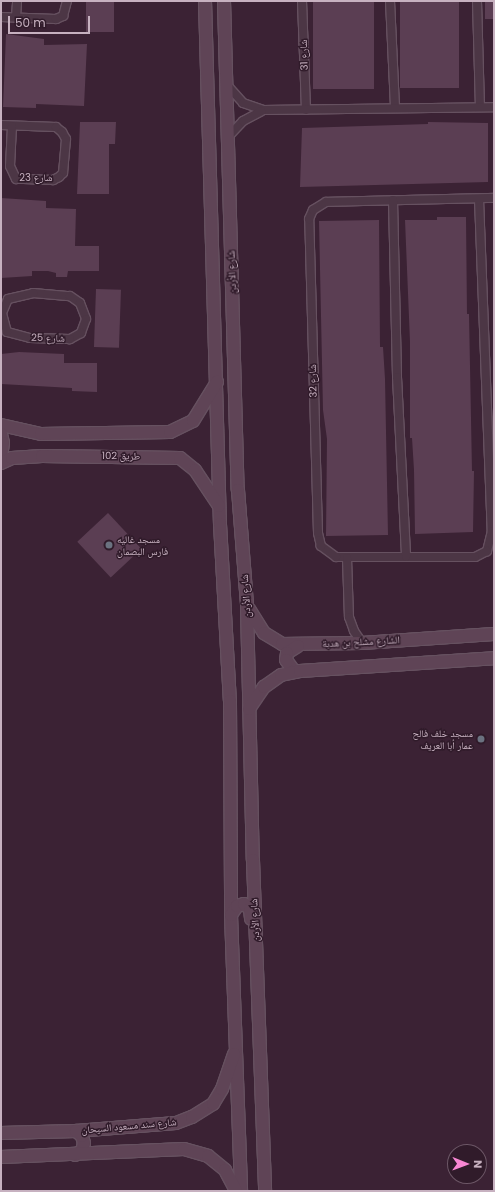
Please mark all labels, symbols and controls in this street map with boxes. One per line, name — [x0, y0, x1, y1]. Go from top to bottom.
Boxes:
scale bar — [10, 8, 92, 34]
text: 50 m — [15, 14, 46, 31]
street label: شارع 31 — [297, 39, 311, 71]
street label: 23 شارع — [19, 172, 53, 184]
street label: شارع الأردن — [225, 250, 239, 294]
street label: شارع 25 — [31, 331, 65, 345]
street label: شارع 32 — [306, 364, 320, 398]
street label: طريق 102 — [102, 450, 140, 462]
place label: مسجد غاليه فارس البصمان — [117, 533, 168, 556]
marker: مسجد غاليه فارس البصمان — [104, 540, 114, 550]
street label: شارع الأردن — [239, 574, 253, 618]
street label: الشارع مشلح بن هدبة — [322, 634, 400, 650]
place label: مسجد خلف فالح عمار أبا العريف — [413, 727, 473, 750]
marker: مسجد خلف فالح عمار أبا العريف — [476, 734, 486, 744]
street label: شارع الأردن — [248, 898, 262, 942]
street label: شارع سند مسعود السيحان — [81, 1116, 177, 1136]
north arrow — [447, 1144, 487, 1184]
text: N — [470, 1160, 486, 1168]

